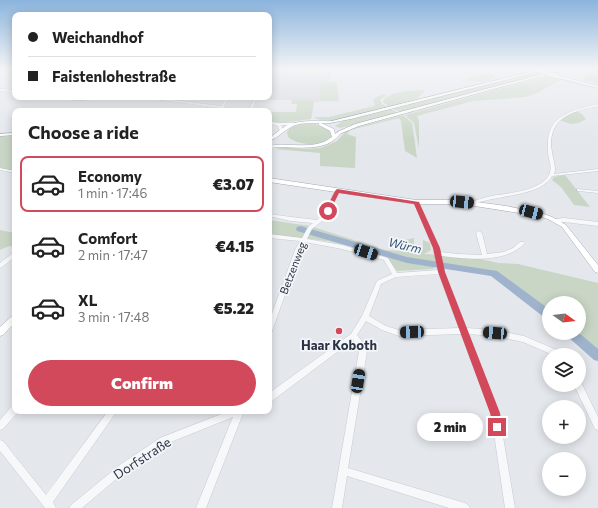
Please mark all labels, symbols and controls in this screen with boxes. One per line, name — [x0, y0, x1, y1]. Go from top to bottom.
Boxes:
text: Weichandhof — [52, 28, 144, 46]
text: Faistenlohestraße — [52, 67, 176, 85]
text: Choose a ride — [28, 121, 139, 143]
icon: car — [30, 166, 66, 202]
text: Economy — [78, 167, 142, 185]
text: €3.07 — [212, 175, 254, 193]
text: 1 min · 17:46 — [78, 185, 147, 201]
car — [449, 195, 475, 209]
route start — [319, 202, 337, 220]
car — [518, 203, 544, 221]
icon: car — [30, 228, 66, 264]
text: Comfort — [78, 229, 138, 247]
water label: Würm — [387, 234, 423, 256]
text: €4.15 — [215, 237, 254, 255]
street label: Betzenweg — [277, 240, 308, 296]
car — [353, 243, 379, 261]
text: 2 min · 17:47 — [78, 247, 148, 263]
icon: car — [30, 290, 66, 326]
text: XL — [78, 291, 97, 309]
north arrow — [542, 296, 586, 340]
map controls — [542, 296, 586, 496]
text: €5.22 — [213, 299, 254, 317]
text: 3 min · 17:48 — [78, 309, 149, 325]
marker: Haar Koboth — [334, 326, 344, 336]
car — [400, 326, 424, 338]
car — [483, 326, 507, 340]
place label: Haar Koboth — [301, 337, 377, 353]
button: layers — [542, 348, 586, 392]
button: Confirm — [28, 360, 256, 406]
car — [350, 368, 366, 394]
button: + — [542, 400, 586, 444]
callout: 2 min — [417, 413, 483, 441]
route end — [488, 418, 506, 436]
text: 2 min — [434, 419, 466, 435]
street label: Dorfstraße — [110, 433, 174, 482]
button: − — [542, 452, 586, 496]

